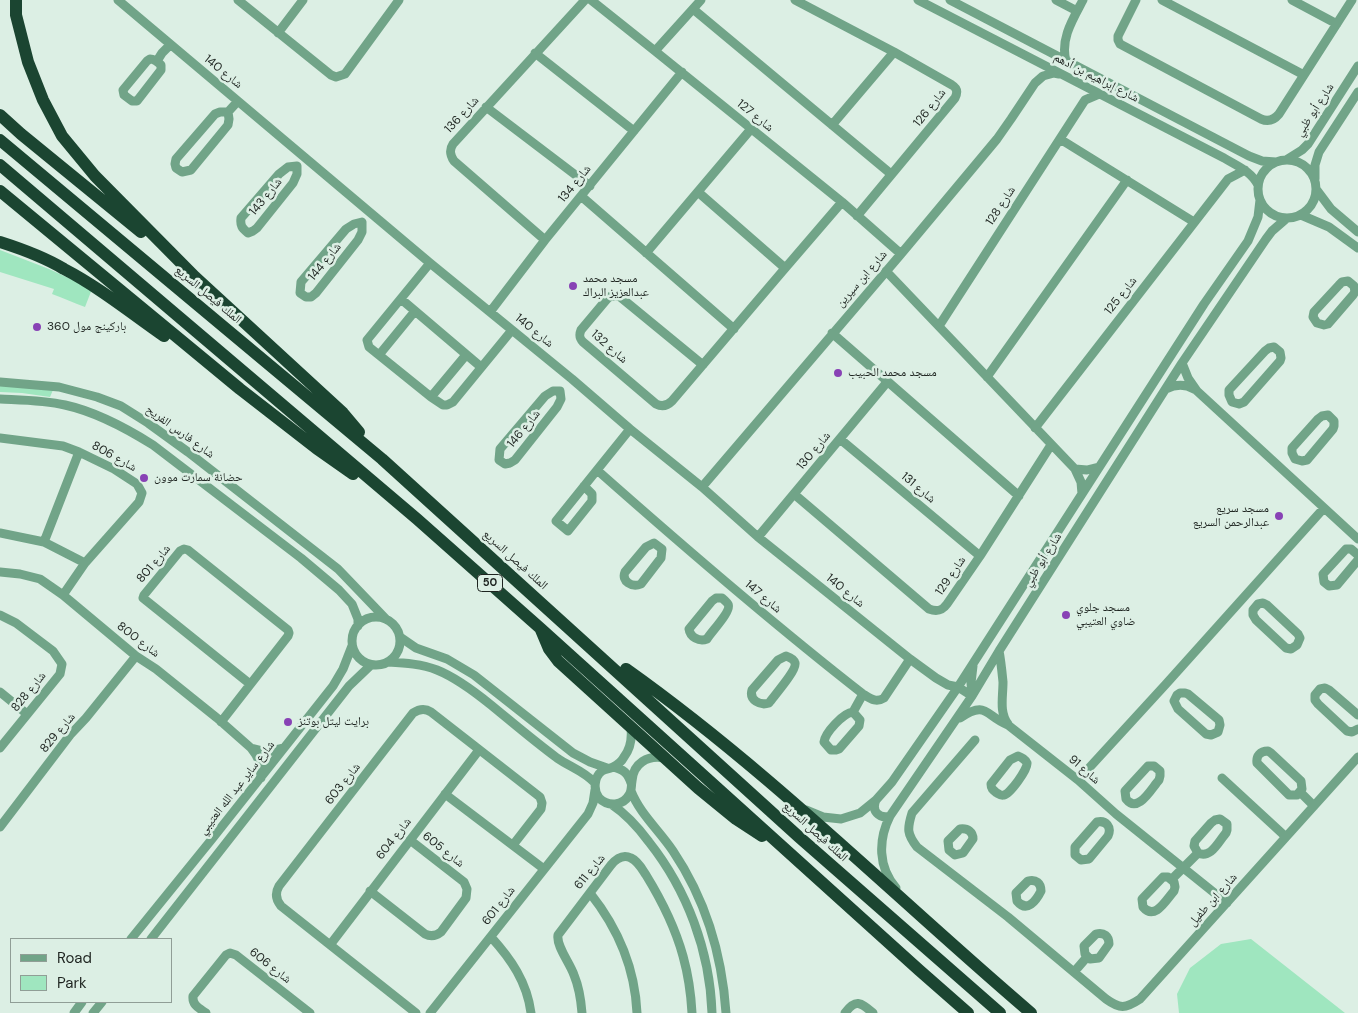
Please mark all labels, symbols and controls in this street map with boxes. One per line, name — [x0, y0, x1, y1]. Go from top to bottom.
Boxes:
street label: شارع إبراهيم بن أدهم — [1051, 50, 1141, 106]
street label: شارع 140 — [201, 52, 245, 92]
street label: شارع أبو ظبي — [1292, 81, 1338, 139]
street label: شارع 126 — [911, 86, 949, 130]
street label: شارع 136 — [442, 94, 482, 136]
street label: شارع 127 — [734, 97, 776, 135]
street label: شارع 134 — [556, 162, 594, 206]
street label: شارع 143 — [247, 175, 285, 219]
street label: شارع 128 — [983, 184, 1019, 228]
street label: شارع 144 — [305, 240, 345, 284]
street label: شارع ابن سيرين — [833, 248, 891, 310]
street label: الملك فيصل السريع — [172, 263, 244, 327]
place label: مسجد محمد عبدالعزيز البراك — [583, 272, 649, 300]
street label: شارع 125 — [1102, 274, 1140, 318]
marker: مسجد محمد عبدالعزيز البراك — [567, 280, 579, 292]
street label: شارع 140 — [512, 311, 556, 351]
place label: باركينج مول 360 — [47, 320, 126, 334]
marker: باركينج مول 360 — [31, 321, 43, 333]
street label: شارع 132 — [588, 327, 630, 367]
place label: مسجد محمد الحبيب — [848, 366, 937, 380]
marker: مسجد محمد الحبيب — [832, 367, 844, 379]
street label: شارع فارس الفريح — [143, 402, 217, 462]
street label: شارع 146 — [504, 407, 544, 451]
street label: شارع 130 — [794, 429, 834, 473]
street label: شارع 806 — [89, 439, 139, 475]
street label: شارع 131 — [898, 470, 938, 506]
place label: حضانة سمارت موون — [154, 471, 243, 485]
marker: حضانة سمارت موون — [138, 472, 150, 484]
place label: مسجد سريع عبدالرحمن السريع — [1193, 502, 1269, 530]
marker: مسجد سريع عبدالرحمن السريع — [1273, 510, 1285, 522]
street label: الملك فيصل السريع — [480, 527, 550, 593]
street label: شارع أبو ظبي — [1021, 530, 1065, 590]
street label: شارع 801 — [134, 542, 174, 586]
street label: شارع 129 — [933, 554, 969, 598]
street label: شارع 140 — [823, 571, 867, 611]
road number: 50 — [478, 574, 502, 592]
street label: شارع 147 — [742, 578, 784, 616]
place label: مسجد جلوي ضاوي العتيبي — [1076, 601, 1135, 629]
marker: مسجد جلوي ضاوي العتيبي — [1060, 609, 1072, 621]
street label: شارع 800 — [114, 619, 162, 661]
street label: شارع 828 — [9, 669, 49, 715]
street label: شارع 829 — [37, 710, 79, 756]
place label: برايت ليتل بوتنز — [298, 715, 369, 729]
marker: برايت ليتل بوتنز — [282, 716, 294, 728]
street label: شارع ساير عبد الله العتيبي — [196, 738, 278, 838]
street label: شارع 91 — [1065, 752, 1103, 788]
street label: شارع 603 — [322, 760, 364, 808]
street label: الملك فيصل السريع — [780, 799, 850, 865]
street label: شارع 604 — [373, 815, 415, 863]
street label: شارع 605 — [419, 829, 467, 871]
street label: شارع 611 — [571, 852, 609, 892]
street label: شارع ابن طفيل — [1185, 871, 1241, 929]
street label: شارع 601 — [479, 884, 519, 928]
legend — [10, 938, 172, 1003]
street label: شارع 606 — [246, 945, 294, 987]
text: Road — [57, 948, 92, 968]
text: Park — [57, 973, 87, 993]

